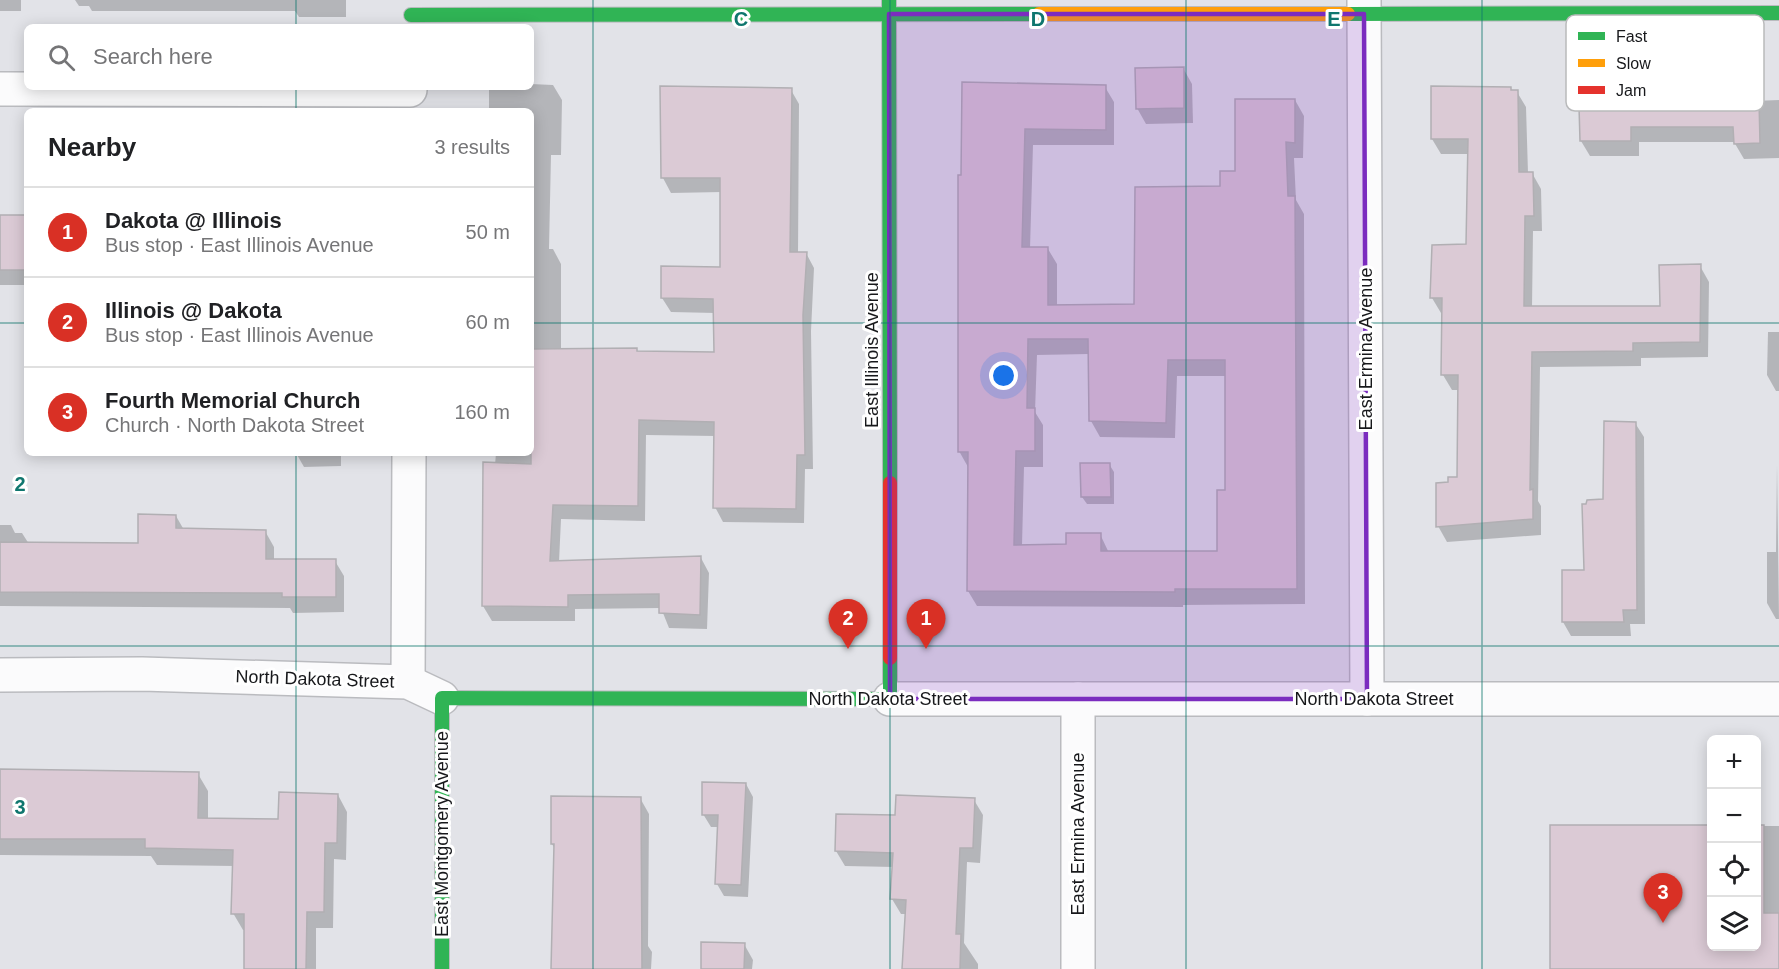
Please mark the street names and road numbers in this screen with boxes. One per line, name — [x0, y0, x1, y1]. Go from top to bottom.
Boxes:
street label: East Ermina Avenue — [1356, 268, 1376, 430]
street label: East Illinois Avenue — [862, 272, 882, 428]
street label: North Dakota Street — [235, 666, 395, 692]
street label: North Dakota Street — [808, 689, 968, 709]
street label: North Dakota Street — [1294, 689, 1454, 709]
street label: East Montgomery Avenue — [432, 731, 452, 937]
street label: East Ermina Avenue — [1068, 753, 1088, 915]

